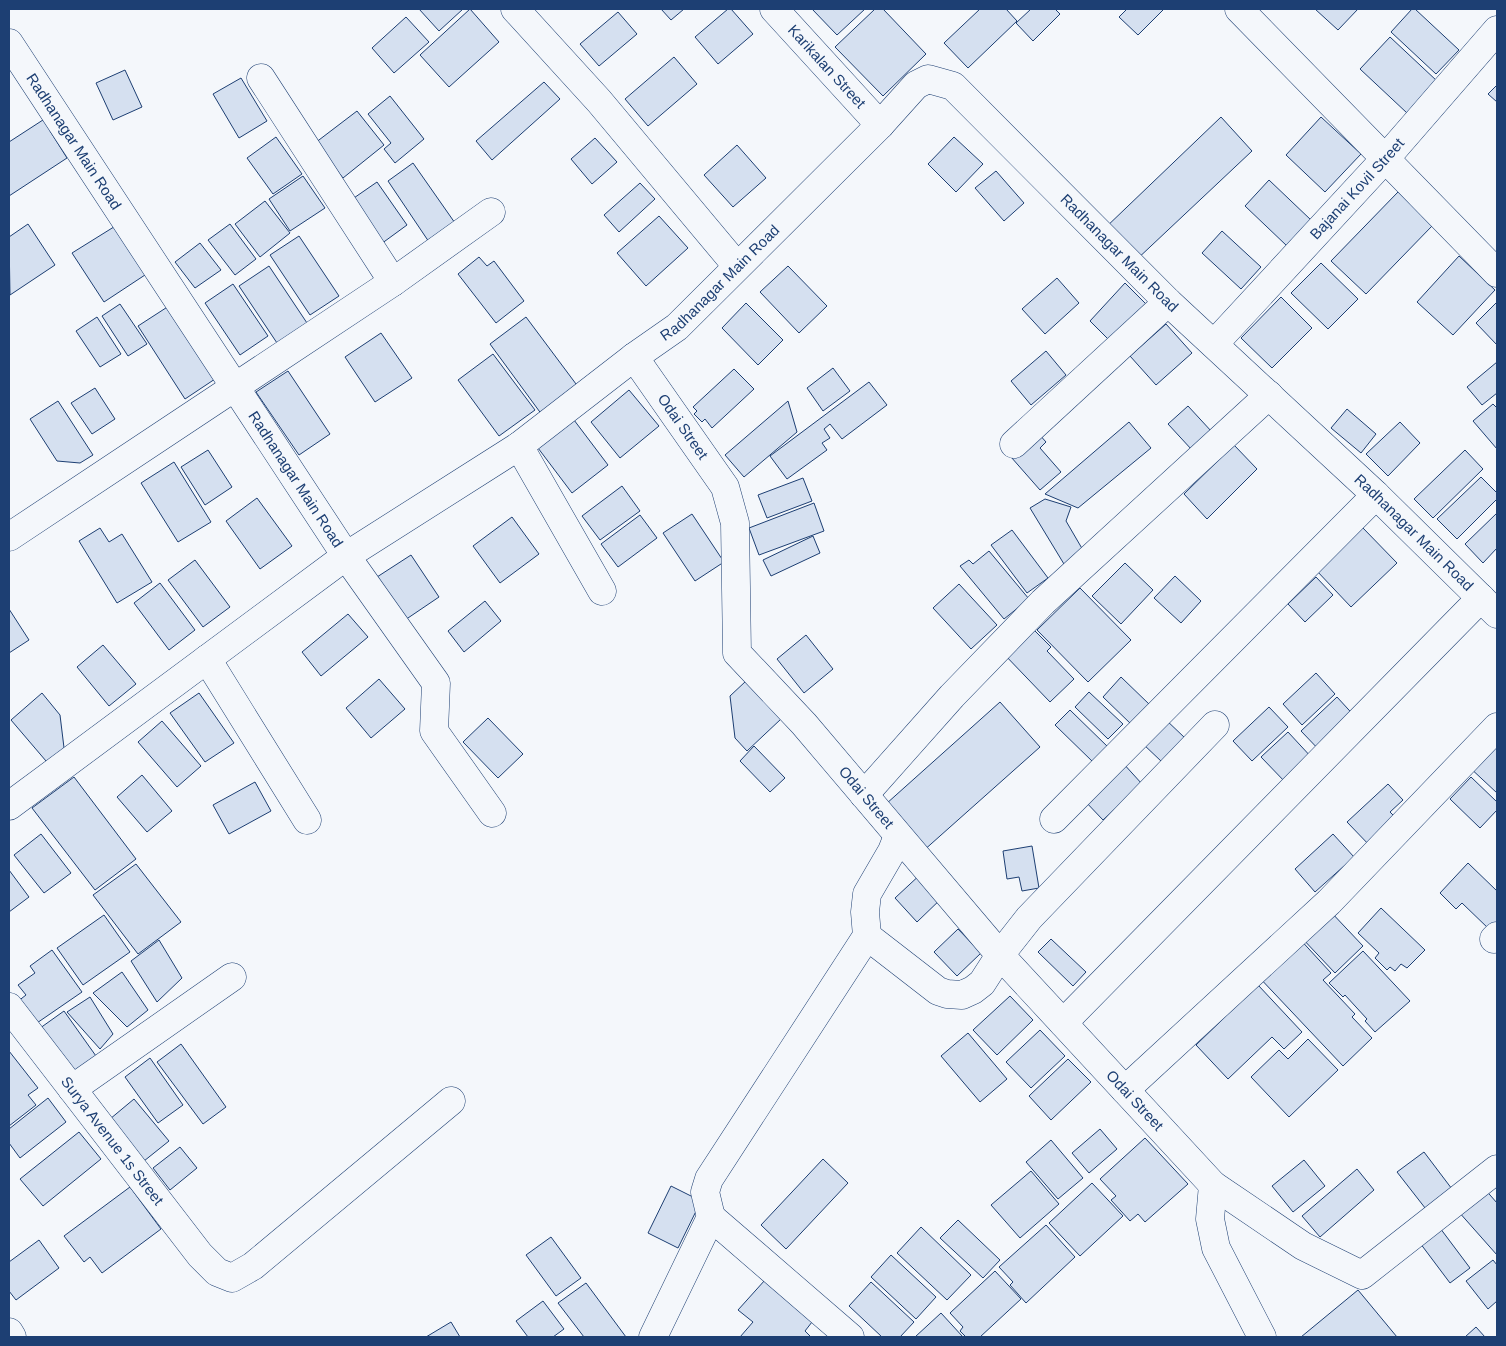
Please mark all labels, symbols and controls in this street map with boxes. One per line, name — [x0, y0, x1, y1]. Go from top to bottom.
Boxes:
street label: Karikalan Street — [785, 21, 870, 112]
street label: Radhanagar Main Road — [23, 70, 125, 213]
street label: Bajanai Kovil Street — [1306, 134, 1408, 243]
street label: Radhanagar Main Road — [1057, 190, 1182, 315]
street label: Radhanagar Main Road — [657, 221, 783, 344]
street label: Odai Street — [654, 390, 712, 463]
street label: Radhanagar Main Road — [245, 408, 347, 550]
street label: Radhanagar Main Road — [1351, 470, 1477, 594]
street label: Odai Street — [836, 763, 898, 832]
street label: Odai Street — [1103, 1067, 1168, 1134]
street label: Surya Avenue 1s Street — [58, 1073, 168, 1209]

